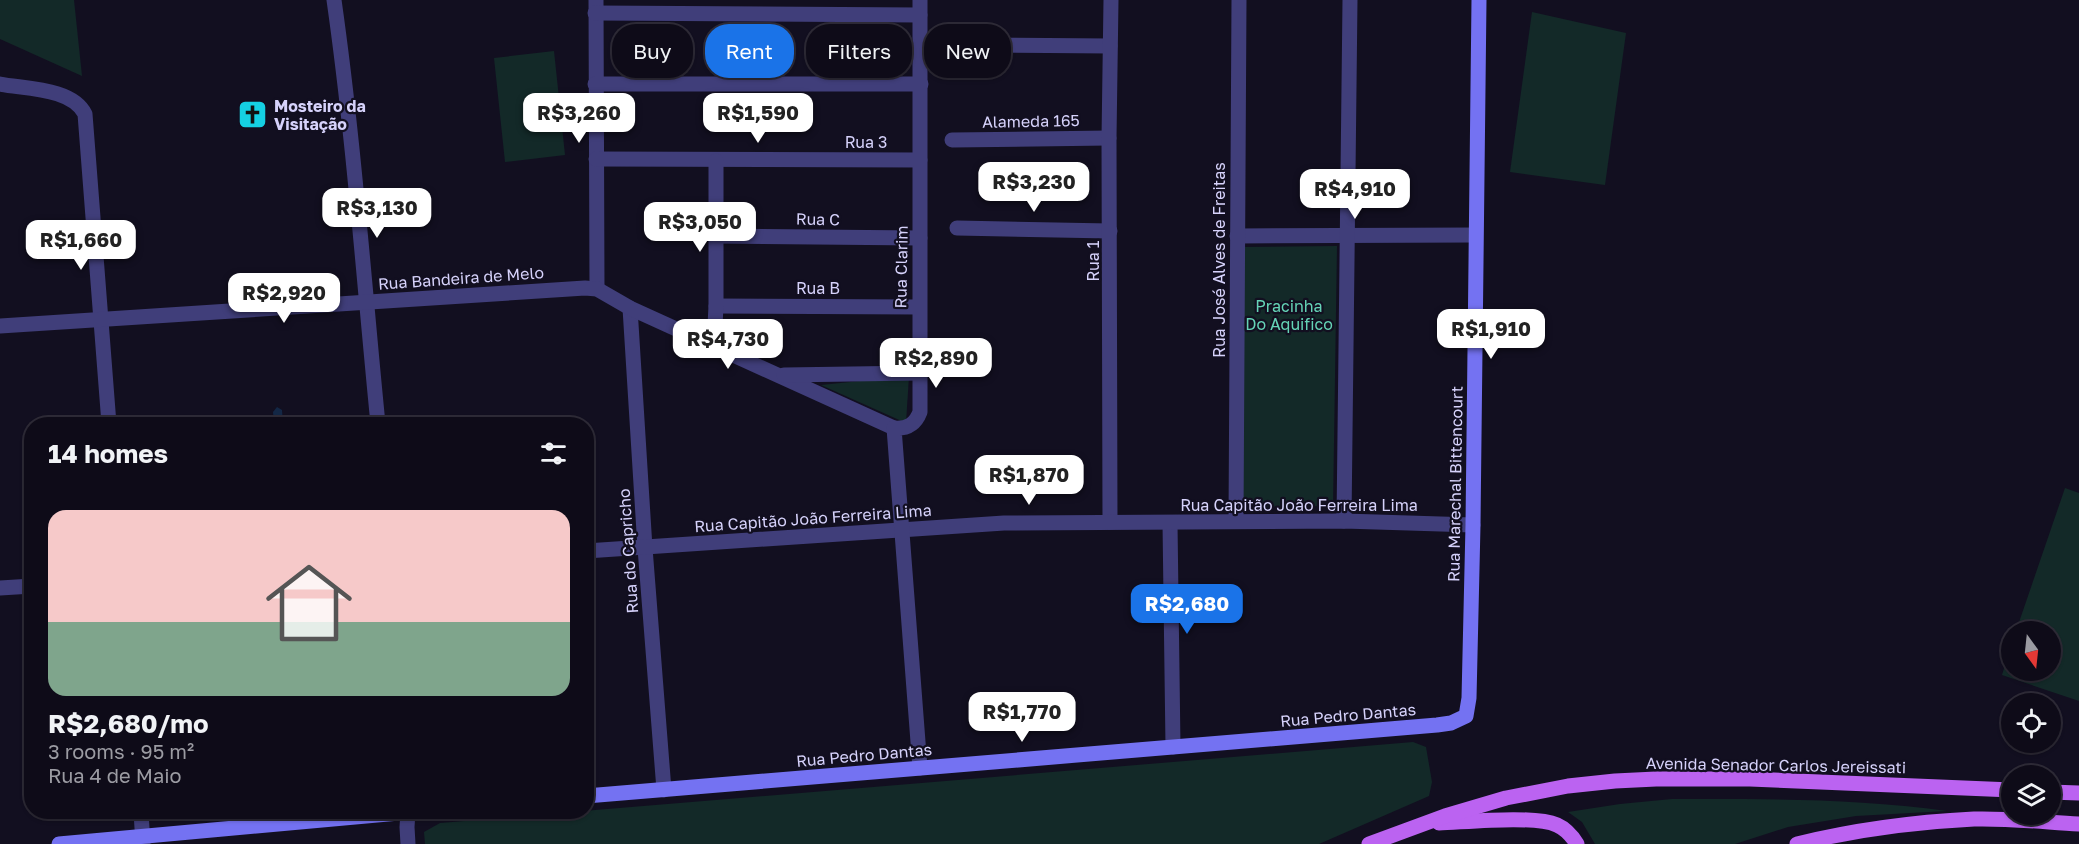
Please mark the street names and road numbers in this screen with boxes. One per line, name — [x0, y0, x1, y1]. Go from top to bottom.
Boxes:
street label: Alameda 165 — [982, 110, 1080, 132]
street label: Rua 3 — [845, 132, 887, 152]
street label: Rua José Alves de Freitas — [1209, 162, 1229, 358]
street label: Rua C — [796, 209, 840, 229]
street label: Rua Clarim — [890, 225, 912, 309]
street label: Rua 1 — [1083, 240, 1103, 282]
street label: Rua Bandeira de Melo — [377, 262, 545, 294]
street label: Rua B — [796, 278, 840, 298]
street label: Rua Marechal Bittencourt — [1443, 386, 1467, 582]
street label: Rua do Capricho — [614, 488, 642, 614]
street label: Rua Capitão João Ferreira Lima — [1180, 495, 1418, 515]
street label: Rua Capitão João Ferreira Lima — [694, 500, 932, 536]
street label: Rua Pedro Dantas — [1279, 699, 1417, 731]
street label: Rua Pedro Dantas — [795, 739, 933, 771]
street label: Avenida Senador Carlos Jereissati — [1646, 753, 1906, 777]

